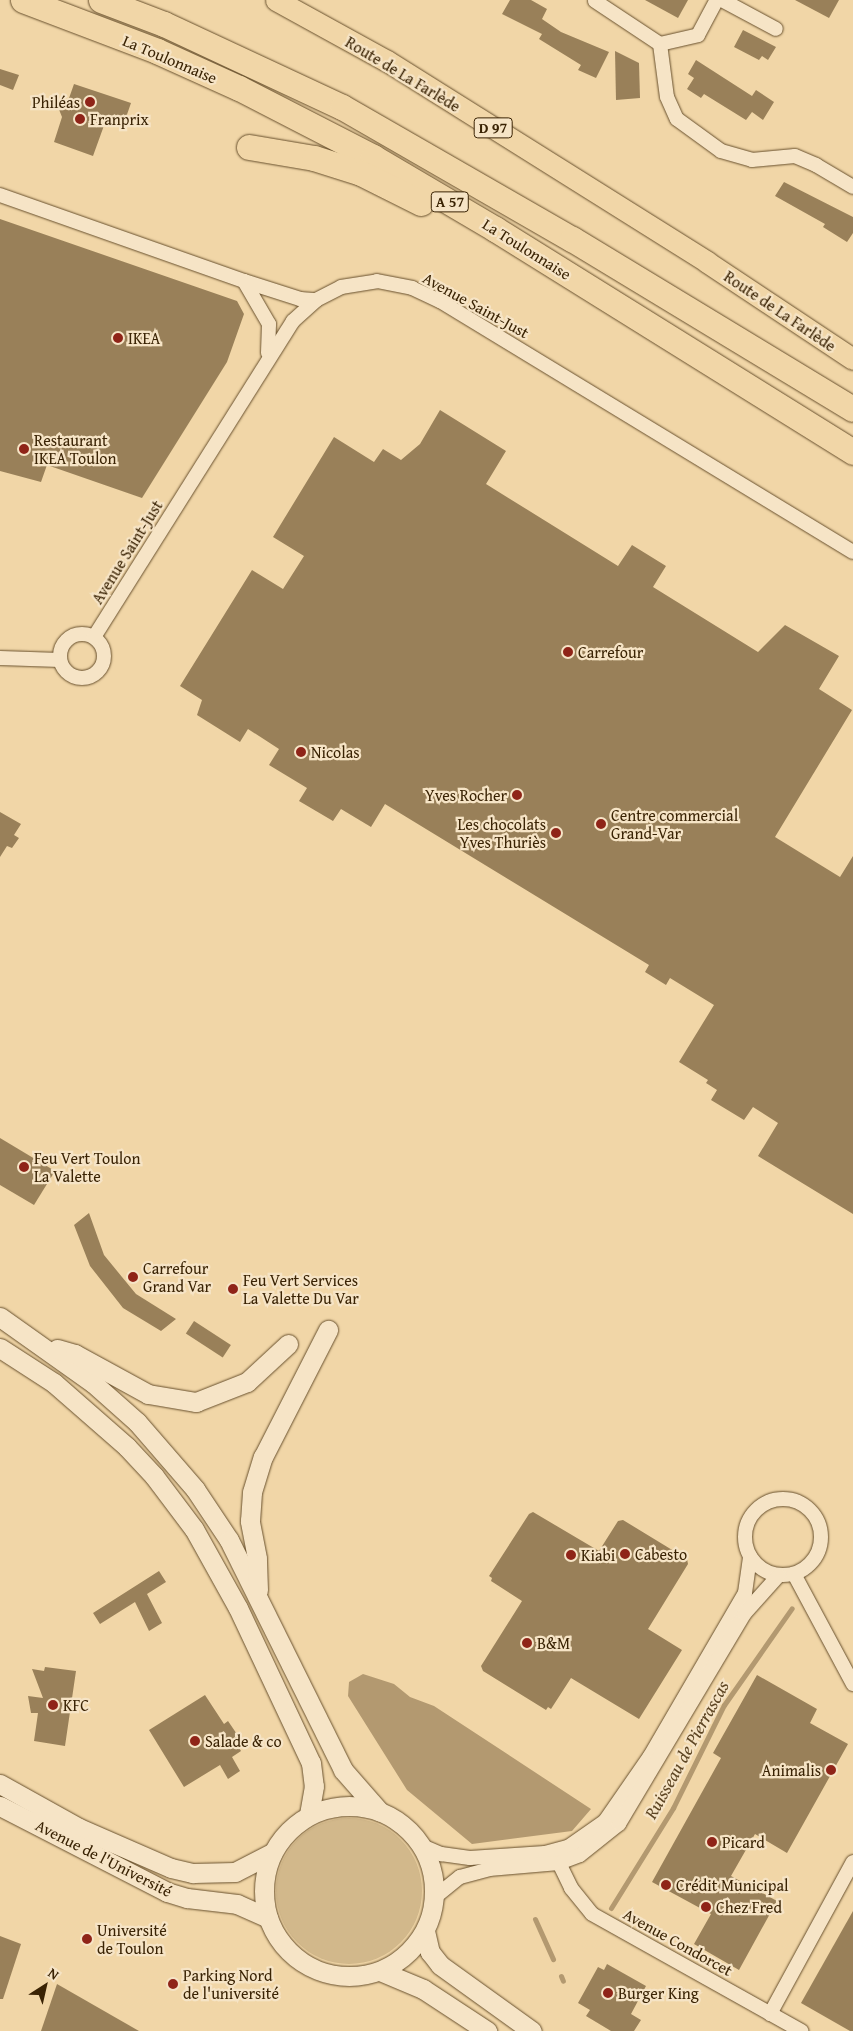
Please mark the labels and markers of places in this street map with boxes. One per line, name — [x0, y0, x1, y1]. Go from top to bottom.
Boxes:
place label: Philéas — [32, 92, 80, 112]
marker: Philéas — [84, 96, 96, 108]
place label: Franprix — [90, 109, 149, 129]
marker: Franprix — [74, 113, 86, 125]
place label: IKEA — [128, 328, 160, 348]
marker: IKEA — [112, 332, 124, 344]
place label: Restaurant IKEA Toulon — [34, 430, 117, 468]
marker: Restaurant IKEA Toulon — [18, 443, 30, 455]
place label: Carrefour — [578, 642, 643, 662]
marker: Carrefour — [562, 646, 574, 658]
place label: Nicolas — [311, 742, 360, 762]
marker: Nicolas — [295, 746, 307, 758]
place label: Yves Rocher — [425, 785, 507, 805]
marker: Yves Rocher — [511, 789, 523, 801]
place label: Centre commercial Grand-Var — [611, 805, 738, 843]
place label: Les chocolats Yves Thuriès — [458, 814, 546, 852]
marker: Centre commercial Grand-Var — [595, 818, 607, 830]
marker: Les chocolats Yves Thuriès — [550, 827, 562, 839]
place label: Feu Vert Toulon La Valette — [34, 1148, 140, 1186]
marker: Feu Vert Toulon La Valette — [18, 1161, 30, 1173]
place label: Carrefour Grand Var — [143, 1258, 211, 1296]
place label: Feu Vert Services La Valette Du Var — [243, 1270, 359, 1308]
marker: Carrefour Grand Var — [127, 1271, 139, 1283]
marker: Feu Vert Services La Valette Du Var — [227, 1283, 239, 1295]
place label: Cabesto — [635, 1544, 687, 1564]
place label: Kiabi — [581, 1545, 615, 1565]
marker: Cabesto — [619, 1548, 631, 1560]
marker: Kiabi — [565, 1549, 577, 1561]
place label: B&M — [537, 1633, 570, 1653]
marker: B&M — [521, 1637, 533, 1649]
place label: KFC — [63, 1695, 89, 1715]
marker: KFC — [47, 1699, 59, 1711]
place label: Salade & co — [205, 1731, 282, 1751]
marker: Salade & co — [189, 1735, 201, 1747]
place label: Animalis — [762, 1760, 821, 1780]
marker: Animalis — [825, 1764, 837, 1776]
place label: Picard — [722, 1832, 765, 1852]
marker: Picard — [706, 1836, 718, 1848]
place label: Crédit Municipal — [676, 1875, 789, 1895]
marker: Crédit Municipal — [660, 1879, 672, 1891]
place label: Chez Fred — [716, 1897, 782, 1917]
marker: Chez Fred — [700, 1901, 712, 1913]
place label: Université de Toulon — [97, 1920, 167, 1958]
marker: Université de Toulon — [81, 1933, 93, 1945]
place label: Parking Nord de l'université — [183, 1965, 279, 2003]
marker: Parking Nord de l'université — [167, 1978, 179, 1990]
place label: Burger King — [618, 1983, 699, 2003]
marker: Burger King — [602, 1987, 614, 1999]

